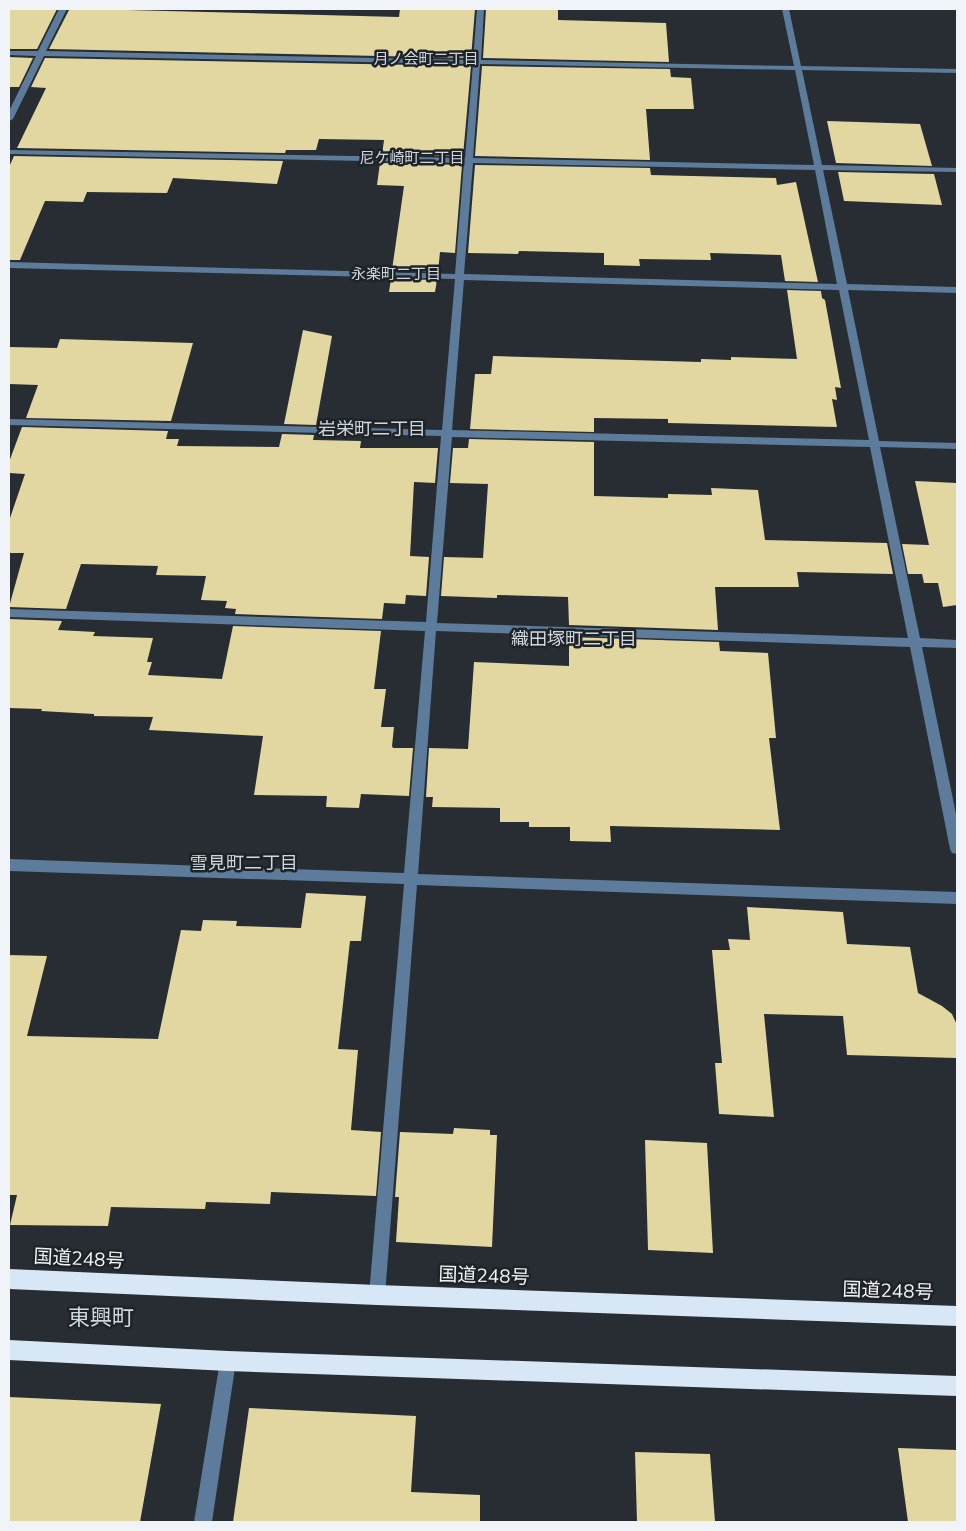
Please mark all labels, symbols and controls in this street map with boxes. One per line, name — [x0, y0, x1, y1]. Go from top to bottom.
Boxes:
district label: 月ノ会町二丁目 — [373, 49, 479, 69]
district label: 尼ケ崎町二丁目 — [359, 148, 465, 168]
district label: 永楽町二丁目 — [351, 264, 441, 284]
district label: 岩栄町二丁目 — [318, 417, 426, 441]
district label: 織田塚町二丁目 — [511, 627, 637, 651]
district label: 雪見町二丁目 — [190, 851, 298, 875]
street label: 国道248号 — [33, 1244, 125, 1274]
street label: 国道248号 — [438, 1261, 530, 1291]
street label: 国道248号 — [842, 1276, 934, 1306]
district label: 東興町 — [68, 1303, 134, 1333]

